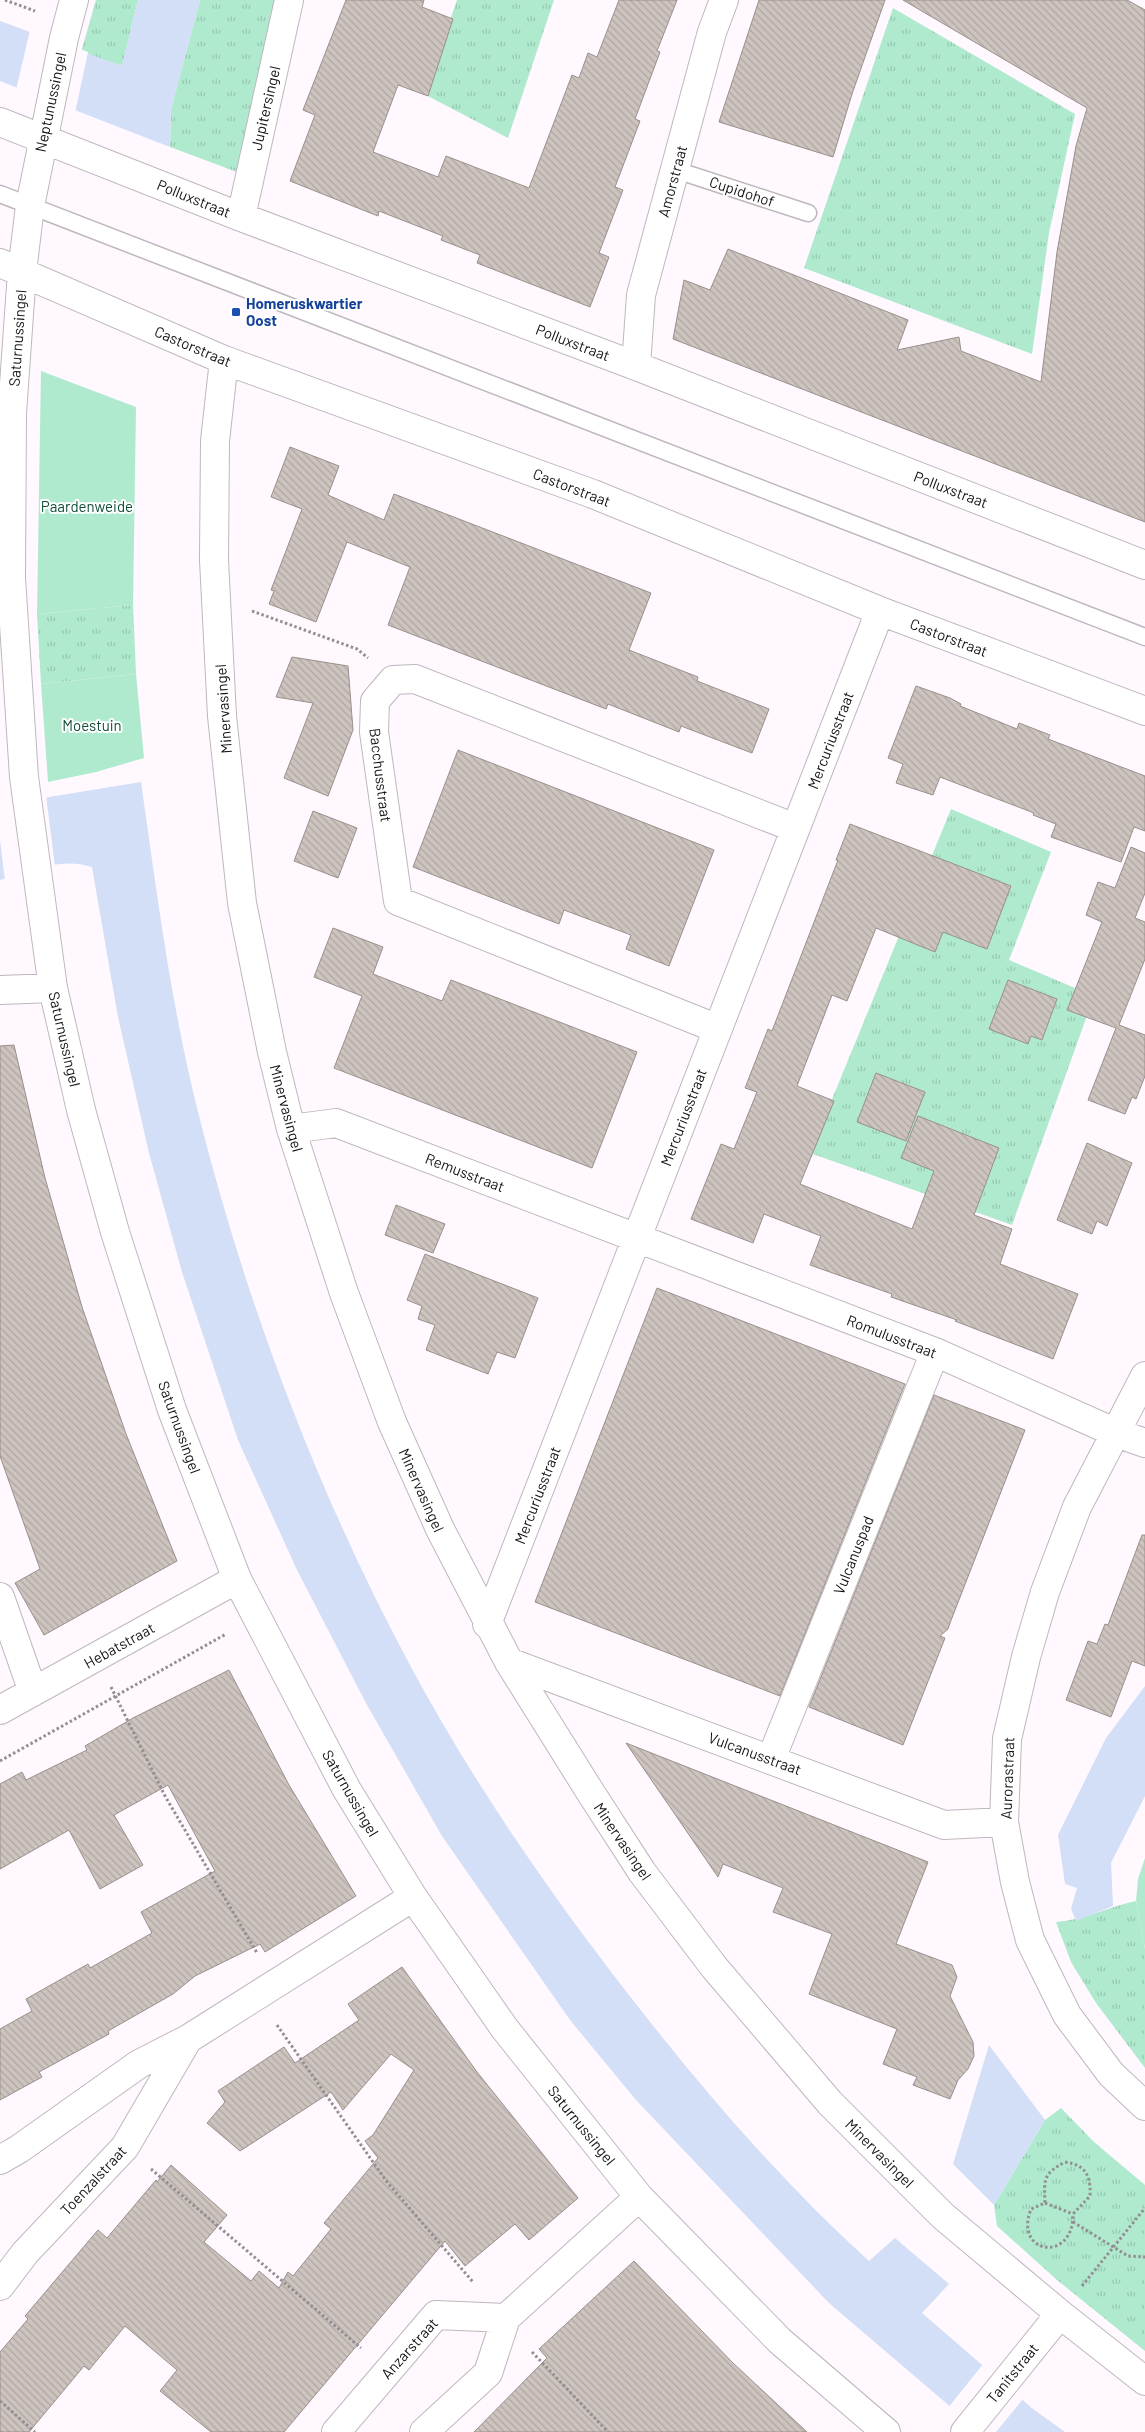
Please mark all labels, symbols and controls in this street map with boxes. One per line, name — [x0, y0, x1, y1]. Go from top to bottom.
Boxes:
street label: Neptunussingel — [31, 50, 69, 154]
street label: Jupitersingel — [247, 64, 283, 152]
street label: Amorstraat — [654, 143, 690, 219]
street label: Cupidohof — [707, 172, 777, 210]
street label: Polluxstraat — [155, 175, 233, 221]
street label: Saturnussingel — [5, 289, 29, 387]
place label: Homeruskwartier Oost — [246, 294, 363, 329]
marker: Homeruskwartier Oost — [230, 306, 242, 318]
street label: Polluxstraat — [534, 320, 612, 364]
street label: Castorstraat — [152, 322, 234, 370]
street label: Castorstraat — [531, 464, 613, 510]
street label: Polluxstraat — [912, 467, 990, 511]
park label: Paardenweide — [41, 497, 133, 515]
street label: Castorstraat — [908, 614, 990, 660]
street label: Minervasingel — [211, 664, 235, 754]
street label: Mercuriusstraat — [803, 689, 857, 791]
park label: Moestuin — [62, 716, 122, 734]
street label: Bacchusstraat — [366, 727, 396, 823]
street label: Saturnussingel — [45, 990, 85, 1088]
street label: Minervasingel — [267, 1062, 307, 1154]
street label: Mercuriusstraat — [656, 1066, 710, 1168]
street label: Remusstraat — [423, 1149, 507, 1195]
street label: Romulusstraat — [844, 1311, 940, 1361]
street label: Saturnussingel — [155, 1378, 205, 1476]
street label: Mercuriusstraat — [510, 1444, 564, 1546]
street label: Minervasingel — [396, 1445, 448, 1535]
street label: Vulcanuspad — [829, 1513, 877, 1597]
street label: Hebatstraat — [81, 1618, 157, 1672]
street label: Vulcanusstraat — [706, 1728, 804, 1778]
street label: Aurorastraat — [997, 1736, 1017, 1820]
street label: Saturnussingel — [319, 1746, 383, 1840]
street label: Minervasingel — [590, 1799, 656, 1883]
street label: Saturnussingel — [544, 2082, 620, 2168]
street label: Minervasingel — [842, 2115, 918, 2191]
street label: Toenzalstraat — [56, 2142, 130, 2218]
street label: Anzarstraat — [377, 2314, 441, 2382]
street label: Tanitstraat — [982, 2339, 1042, 2407]

